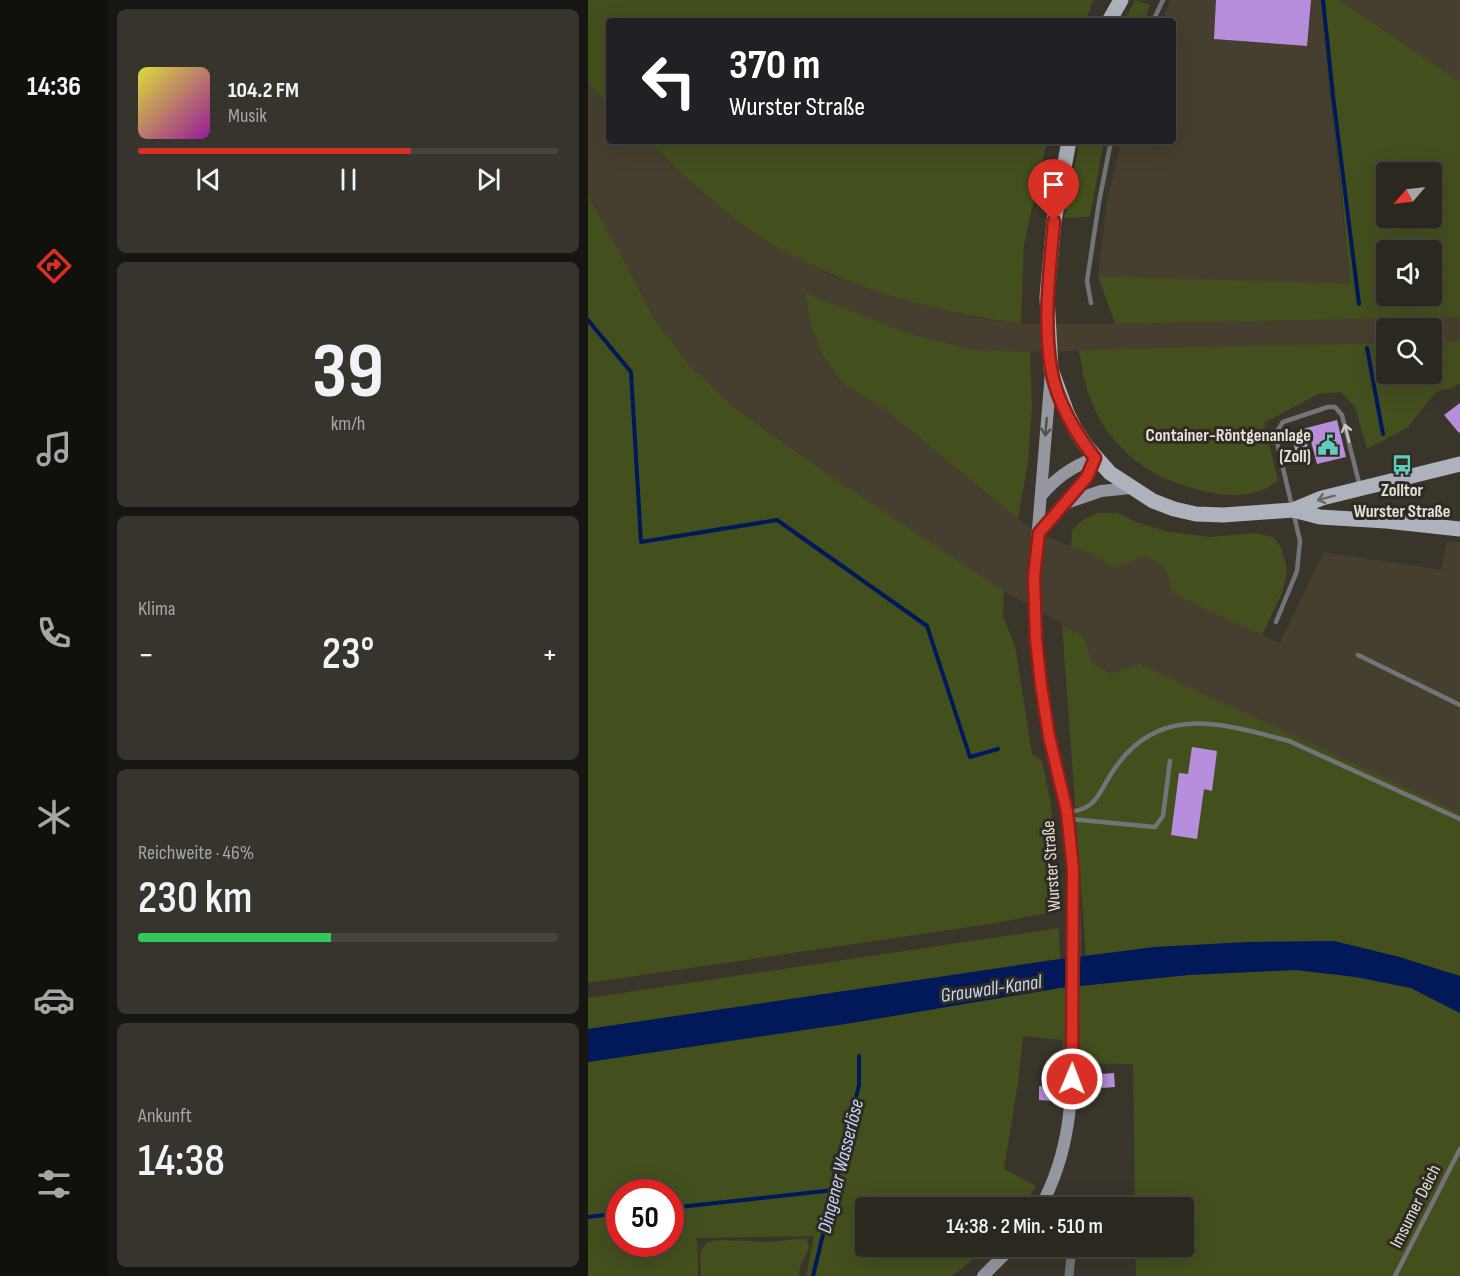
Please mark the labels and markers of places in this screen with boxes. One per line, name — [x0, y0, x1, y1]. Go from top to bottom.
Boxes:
pin — [1028, 159, 1079, 221]
place label: Container-Röntgenanlage (Zoll) — [1146, 425, 1311, 467]
public building icon: Container-Röntgenanlage (Zoll) — [1316, 433, 1340, 457]
bus stop icon: Zolltor Wurster Straße — [1390, 453, 1414, 477]
place label: Zolltor Wurster Straße — [1353, 480, 1451, 522]

